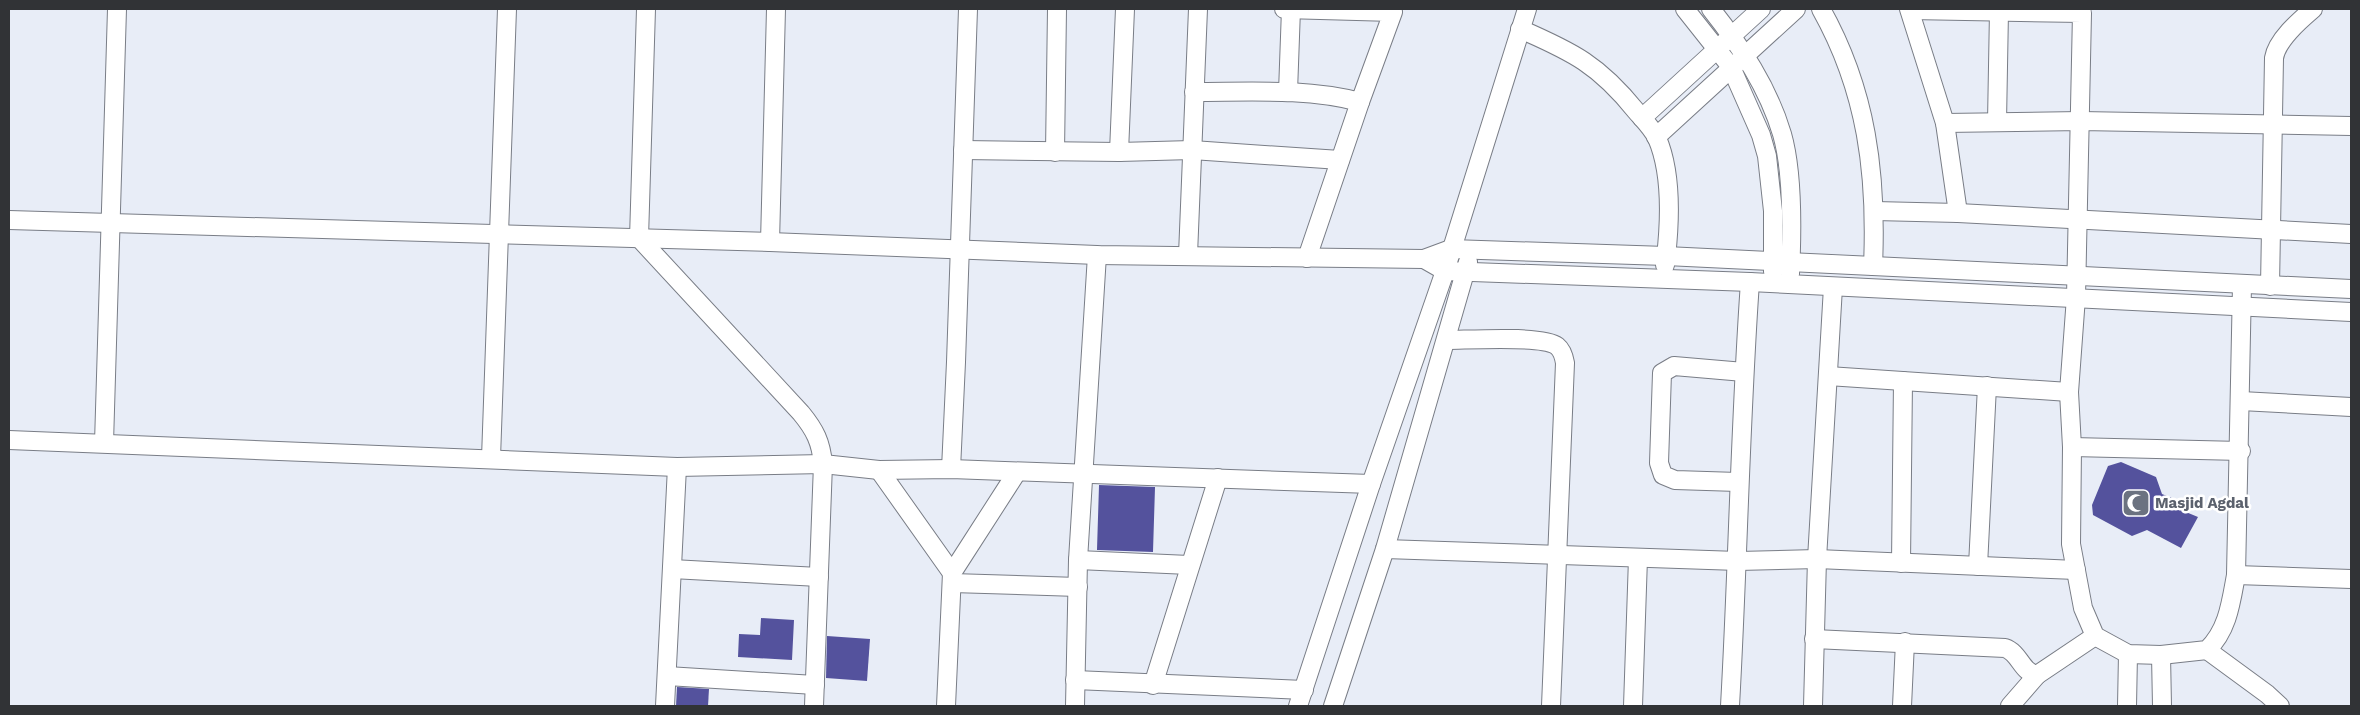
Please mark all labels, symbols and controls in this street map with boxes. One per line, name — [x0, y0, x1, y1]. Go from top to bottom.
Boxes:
mosque icon: Masjid Agdal — [2121, 488, 2151, 518]
place label: Masjid Agdal — [2155, 494, 2249, 512]

